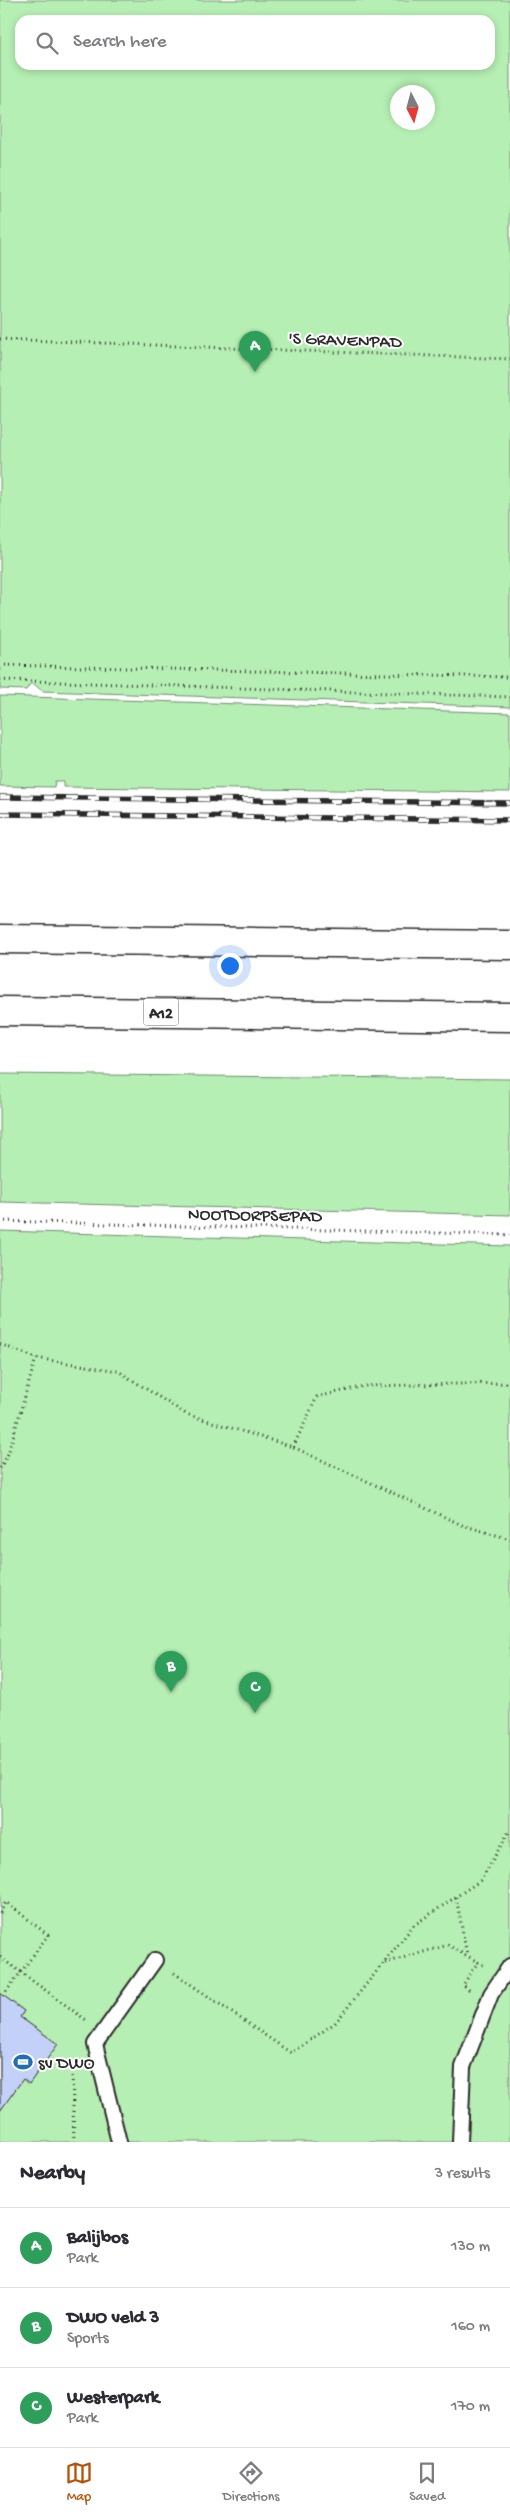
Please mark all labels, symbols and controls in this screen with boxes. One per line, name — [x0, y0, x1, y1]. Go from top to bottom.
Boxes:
search box — [15, 15, 495, 70]
icon: search — [33, 29, 61, 57]
text: Search here — [73, 31, 167, 54]
north arrow — [390, 85, 435, 130]
street label: 'S GRAVENPAD — [288, 329, 402, 354]
pin: A — [239, 331, 271, 372]
your location — [217, 953, 243, 979]
road number: A12 — [144, 999, 178, 1026]
street label: NOOTDORPSEPAD — [188, 1205, 322, 1228]
pin: B — [155, 1651, 187, 1692]
pin: C — [239, 1672, 271, 1713]
sports icon: sv DWO — [12, 2051, 34, 2073]
place label: sv DWO — [38, 2054, 95, 2075]
text: Nearby — [20, 2162, 85, 2187]
text: 3 results — [435, 2165, 490, 2184]
text: Balijbos — [67, 2227, 128, 2250]
text: A — [31, 2238, 41, 2257]
text: 130 m — [451, 2238, 490, 2257]
text: Park — [67, 2250, 98, 2269]
text: DWO veld 3 — [67, 2307, 159, 2330]
text: B — [32, 2318, 40, 2337]
text: 160 m — [451, 2318, 490, 2337]
text: Sports — [67, 2330, 109, 2349]
text: Westerpark — [67, 2387, 159, 2410]
text: C — [32, 2398, 40, 2417]
text: 170 m — [451, 2398, 490, 2417]
text: Park — [67, 2410, 98, 2429]
tab: Map — [65, 2459, 93, 2506]
tab: Directions — [223, 2459, 280, 2506]
tab: Saved — [409, 2459, 445, 2506]

